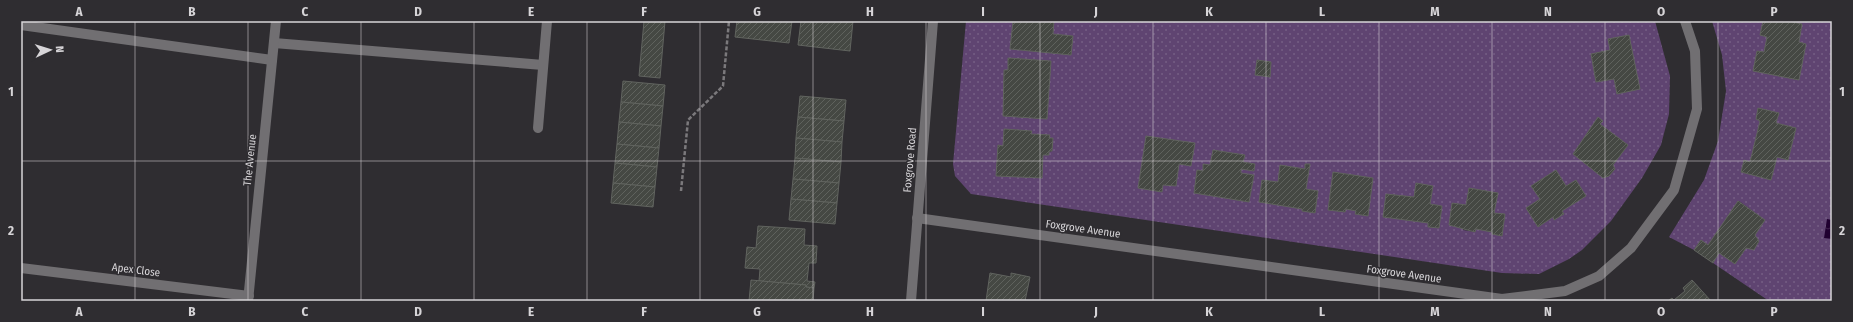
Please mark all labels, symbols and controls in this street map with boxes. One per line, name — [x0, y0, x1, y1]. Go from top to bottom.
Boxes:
text: A — [74, 4, 83, 19]
text: B — [188, 4, 196, 19]
text: C — [302, 4, 309, 19]
text: D — [414, 4, 422, 19]
text: E — [528, 4, 534, 19]
text: F — [641, 4, 647, 19]
text: G — [753, 4, 761, 19]
text: H — [866, 4, 874, 19]
text: I — [981, 4, 985, 19]
text: J — [1093, 4, 1098, 19]
text: K — [1205, 4, 1213, 19]
text: L — [1319, 4, 1325, 19]
text: M — [1430, 4, 1440, 19]
text: N — [1544, 4, 1552, 19]
text: O — [1657, 4, 1665, 19]
text: P — [1770, 4, 1778, 19]
north arrow — [30, 30, 70, 70]
text: N — [53, 46, 66, 53]
text: 1 — [8, 84, 14, 99]
text: 1 — [1839, 84, 1845, 99]
street label: Foxgrove Road — [901, 127, 919, 193]
street label: The Avenue — [241, 133, 259, 187]
street label: Foxgrove Avenue — [1045, 217, 1121, 241]
text: 2 — [7, 223, 14, 238]
text: 2 — [1838, 223, 1845, 238]
street label: Apex Close — [111, 261, 161, 279]
street label: Foxgrove Avenue — [1366, 262, 1442, 286]
text: A — [74, 304, 83, 319]
text: B — [188, 304, 196, 319]
text: C — [302, 304, 309, 319]
text: D — [414, 304, 422, 319]
text: E — [528, 304, 534, 319]
text: F — [641, 304, 647, 319]
text: G — [753, 304, 761, 319]
text: H — [866, 304, 874, 319]
text: I — [981, 304, 985, 319]
text: J — [1093, 304, 1098, 319]
text: K — [1205, 304, 1213, 319]
text: L — [1319, 304, 1325, 319]
text: M — [1430, 304, 1440, 319]
text: N — [1544, 304, 1552, 319]
text: O — [1657, 304, 1665, 319]
text: P — [1770, 304, 1778, 319]

